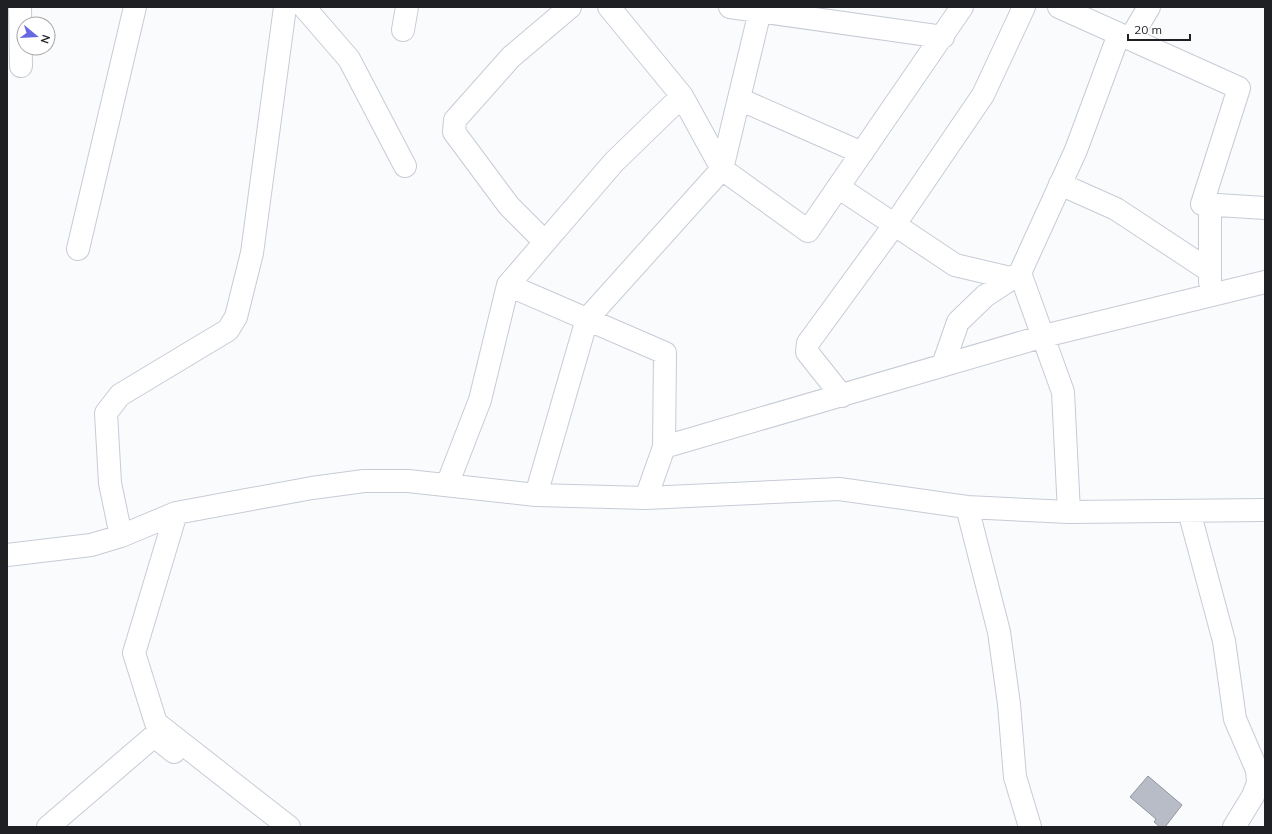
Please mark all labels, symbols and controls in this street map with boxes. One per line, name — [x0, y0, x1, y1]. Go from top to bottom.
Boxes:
north arrow — [16, 16, 56, 56]
scale bar — [1128, 16, 1190, 42]
text: 20 m — [1134, 22, 1162, 37]
text: N — [38, 33, 53, 45]

